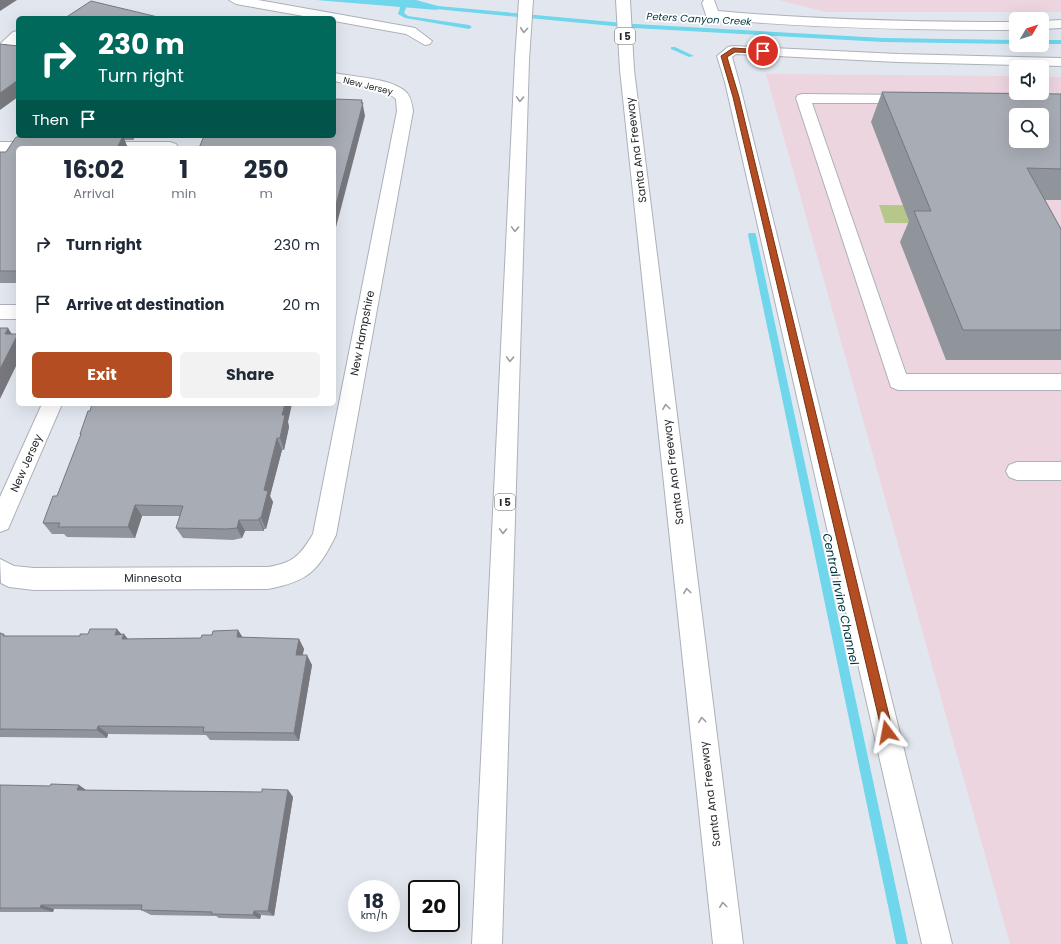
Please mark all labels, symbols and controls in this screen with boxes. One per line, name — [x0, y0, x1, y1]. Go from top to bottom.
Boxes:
water label: Peters Canyon Creek — [646, 9, 753, 29]
north arrow — [1009, 12, 1049, 52]
map controls — [1009, 12, 1049, 148]
text: 230 m — [98, 25, 185, 64]
one-way arrow — [520, 27, 529, 33]
road number: I 5 — [615, 28, 635, 44]
icon: right — [32, 32, 84, 84]
pin — [746, 34, 780, 68]
icon: arrive — [752, 40, 774, 62]
button: sound — [1009, 60, 1049, 100]
text: Turn right — [98, 63, 184, 88]
street label: New Jersey — [342, 74, 394, 98]
one-way arrow — [516, 96, 525, 102]
street label: Santa Ana Freeway — [621, 96, 650, 204]
icon: arrive — [77, 108, 99, 130]
button: search — [1009, 108, 1049, 148]
text: Then — [32, 109, 69, 130]
text: 16:02 — [63, 153, 124, 186]
text: 1 — [179, 153, 188, 186]
text: 250 — [244, 153, 289, 186]
text: Arrival — [73, 184, 114, 203]
text: min — [171, 184, 196, 203]
text: m — [259, 184, 273, 203]
one-way arrow — [511, 226, 520, 232]
icon: right — [32, 233, 54, 255]
text: Turn right — [66, 234, 142, 255]
text: 230 m — [274, 234, 320, 255]
street label: New Hampshire — [346, 289, 378, 377]
icon: arrive — [32, 293, 54, 315]
text: Arrive at destination — [66, 294, 224, 315]
text: 20 m — [282, 294, 320, 315]
button: Exit — [32, 352, 172, 398]
button: Share — [180, 352, 320, 398]
one-way arrow — [506, 356, 514, 362]
one-way arrow — [661, 404, 670, 410]
street label: Santa Ana Freeway — [658, 418, 687, 526]
street label: New Jersey — [6, 431, 46, 495]
road number: I 5 — [495, 494, 515, 510]
one-way arrow — [499, 528, 508, 534]
water label: Central Irvine Channel — [819, 531, 863, 667]
street label: Minnesota — [124, 570, 182, 586]
one-way arrow — [683, 588, 692, 594]
position arrow — [866, 711, 908, 753]
one-way arrow — [698, 717, 707, 724]
street label: Santa Ana Freeway — [695, 740, 724, 848]
speed limit sign: 20 — [408, 880, 460, 932]
text: 18 — [364, 887, 384, 915]
one-way arrow — [719, 902, 728, 908]
text: km/h — [361, 908, 387, 923]

